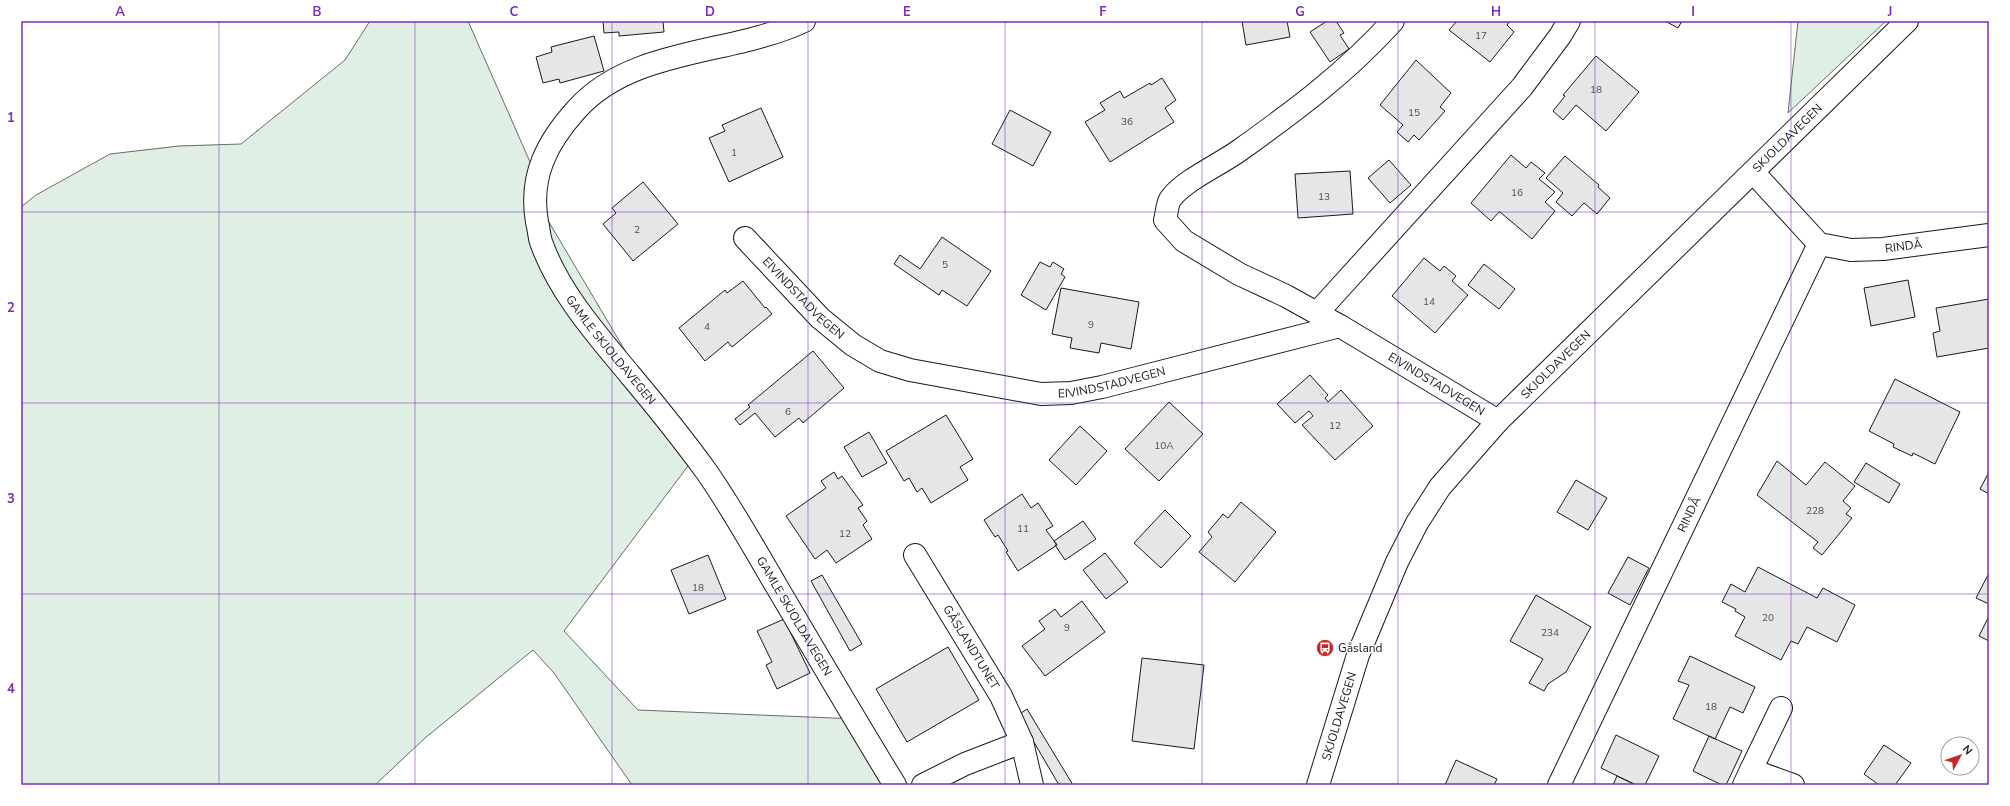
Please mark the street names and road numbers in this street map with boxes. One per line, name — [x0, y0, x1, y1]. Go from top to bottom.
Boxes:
street label: SKJOLDAVEGEN — [1749, 100, 1826, 176]
street label: RINDÅ — [1884, 236, 1923, 257]
street label: EIVINDSTADVEGEN — [759, 254, 848, 343]
street label: GAMLE SKJOLDAVEGEN — [562, 292, 659, 408]
street label: SKJOLDAVEGEN — [1517, 327, 1594, 402]
street label: EIVINDSTADVEGEN — [1385, 349, 1488, 419]
street label: EIVINDSTADVEGEN — [1058, 363, 1167, 402]
street label: RINDÅ — [1674, 494, 1704, 535]
street label: GAMLE SKJOLDAVEGEN — [753, 553, 836, 679]
street label: GÅSLANDTUNET — [939, 602, 1003, 693]
street label: SKJOLDAVEGEN — [1318, 670, 1360, 762]

